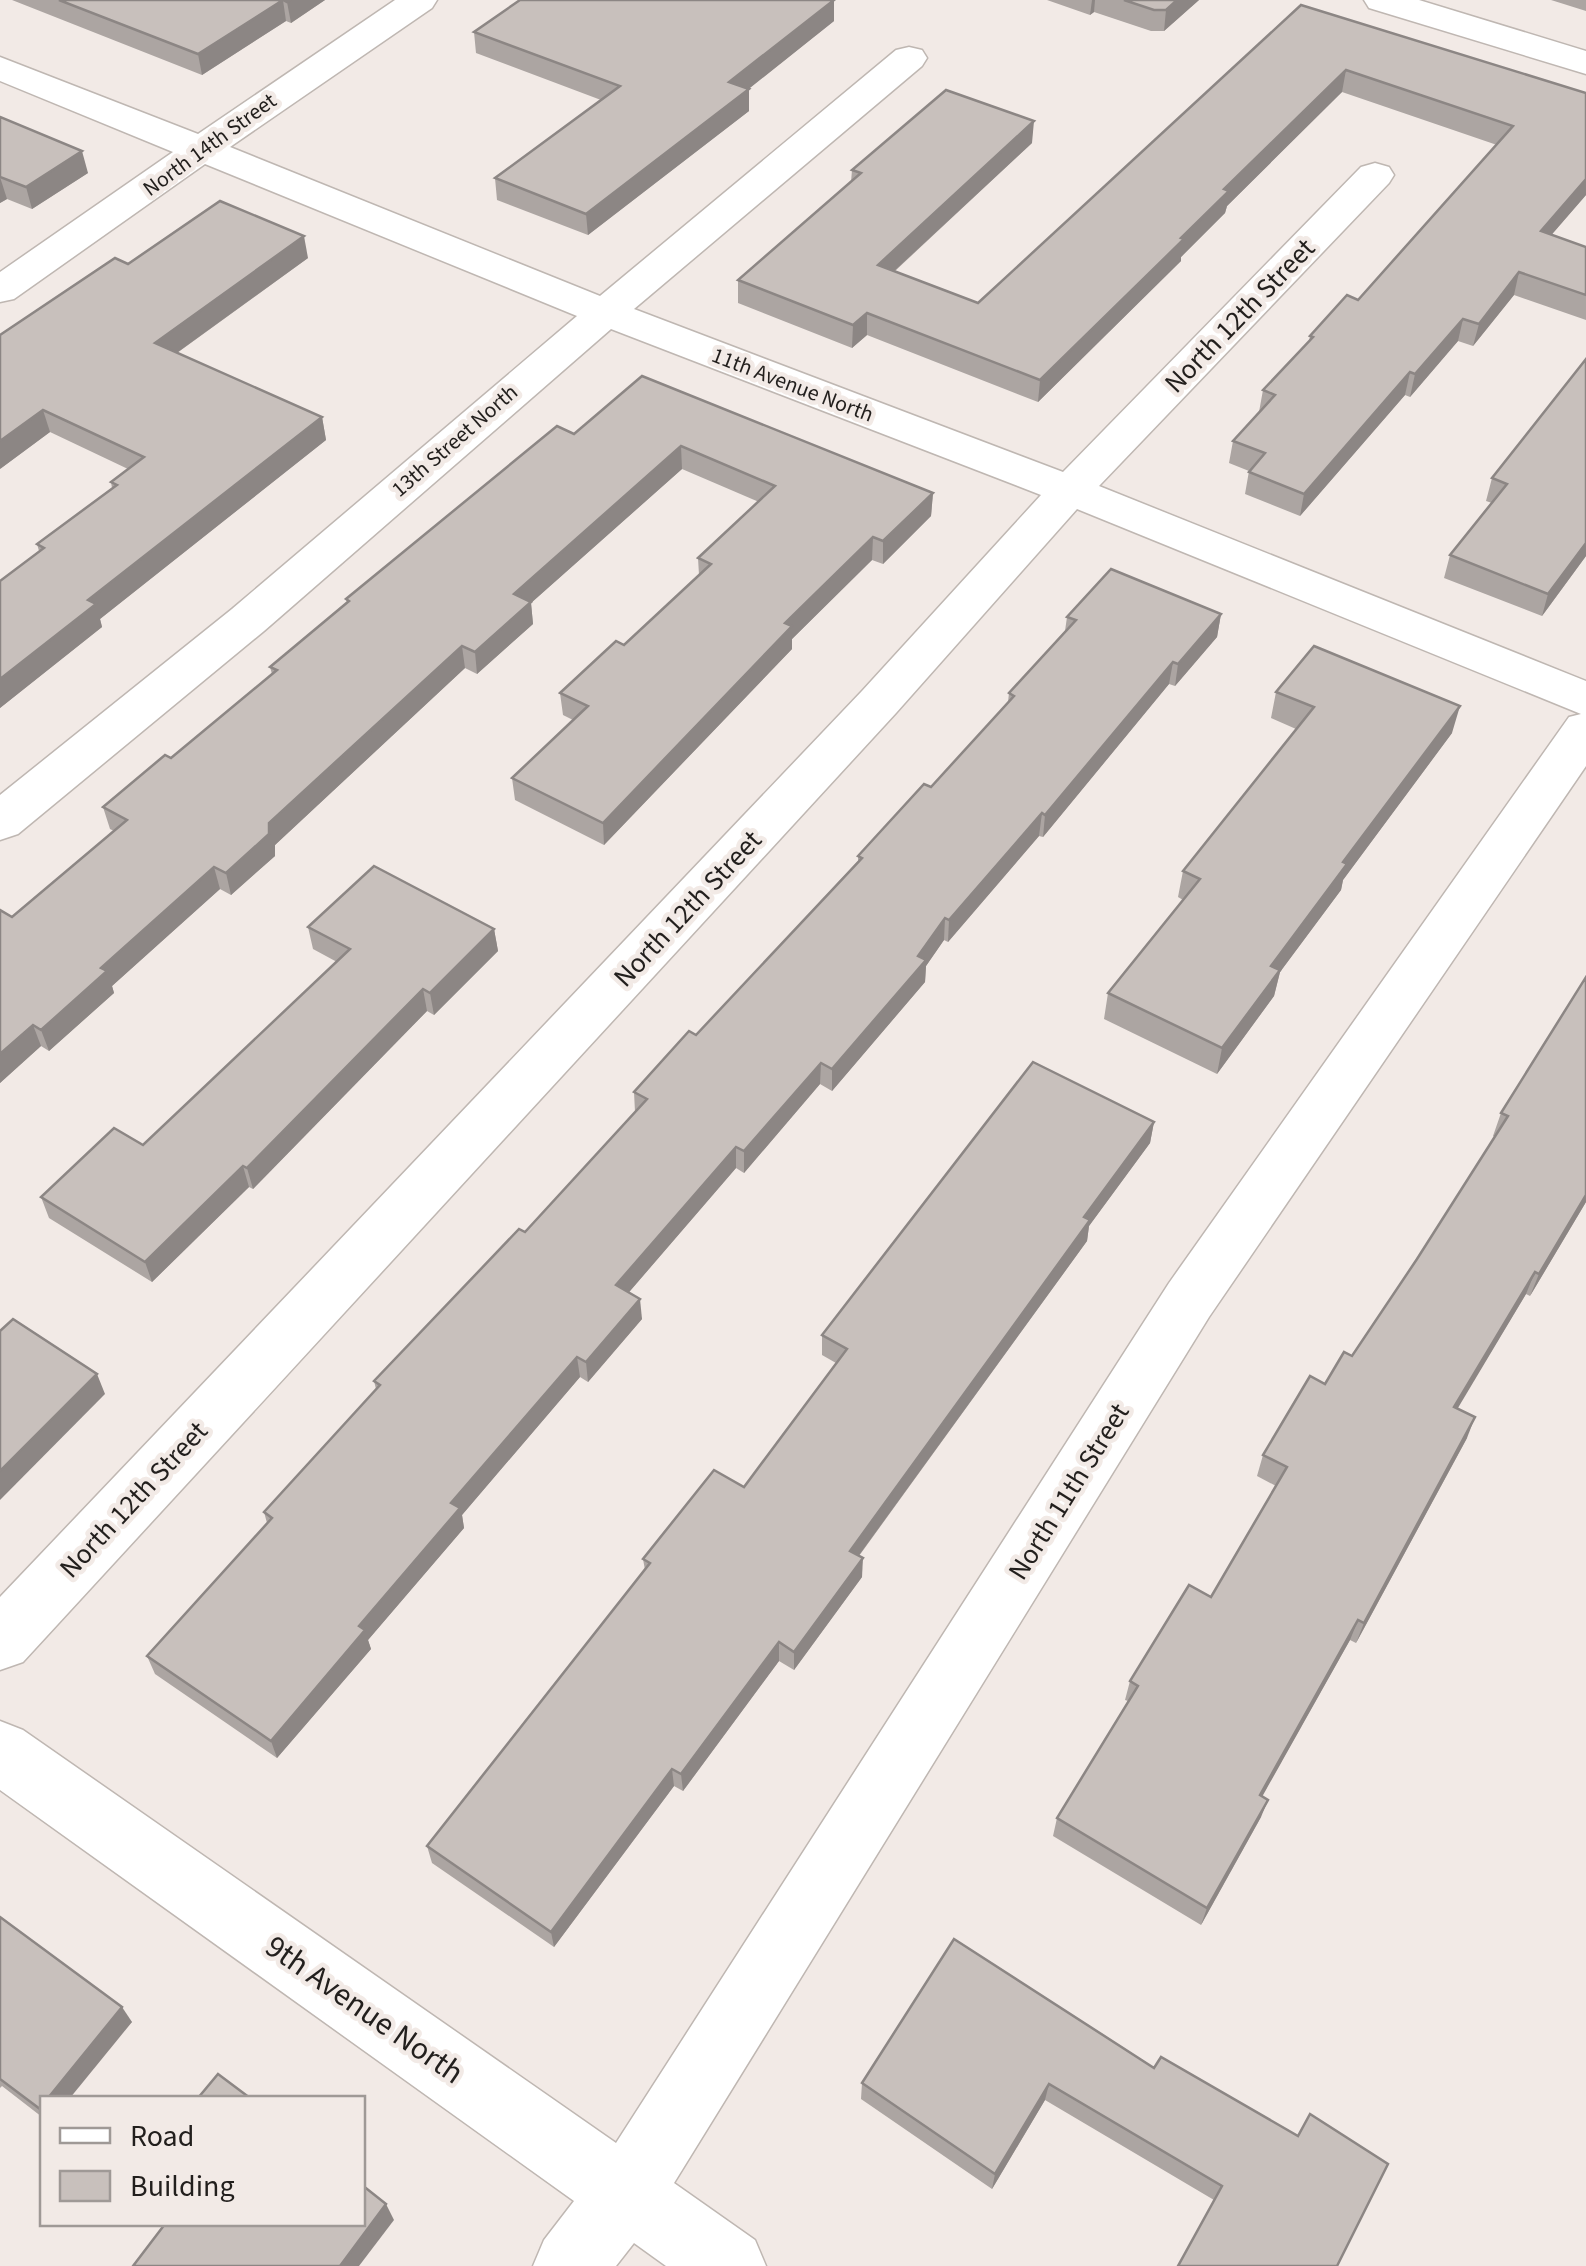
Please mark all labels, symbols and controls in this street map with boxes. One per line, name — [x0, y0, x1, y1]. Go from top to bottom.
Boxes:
street label: North 14th Street — [136, 85, 284, 204]
street label: North 12th Street — [1155, 229, 1324, 402]
street label: 11th Avenue North — [707, 339, 878, 431]
street label: 13th Street North — [384, 377, 525, 505]
street label: North 12th Street — [604, 821, 771, 996]
street label: North 11th Street — [998, 1395, 1140, 1588]
street label: North 12th Street — [50, 1412, 217, 1587]
street label: 9th Avenue North — [256, 1924, 473, 2095]
legend — [40, 2096, 365, 2226]
text: Road — [130, 2115, 194, 2158]
text: Building — [130, 2165, 235, 2208]

